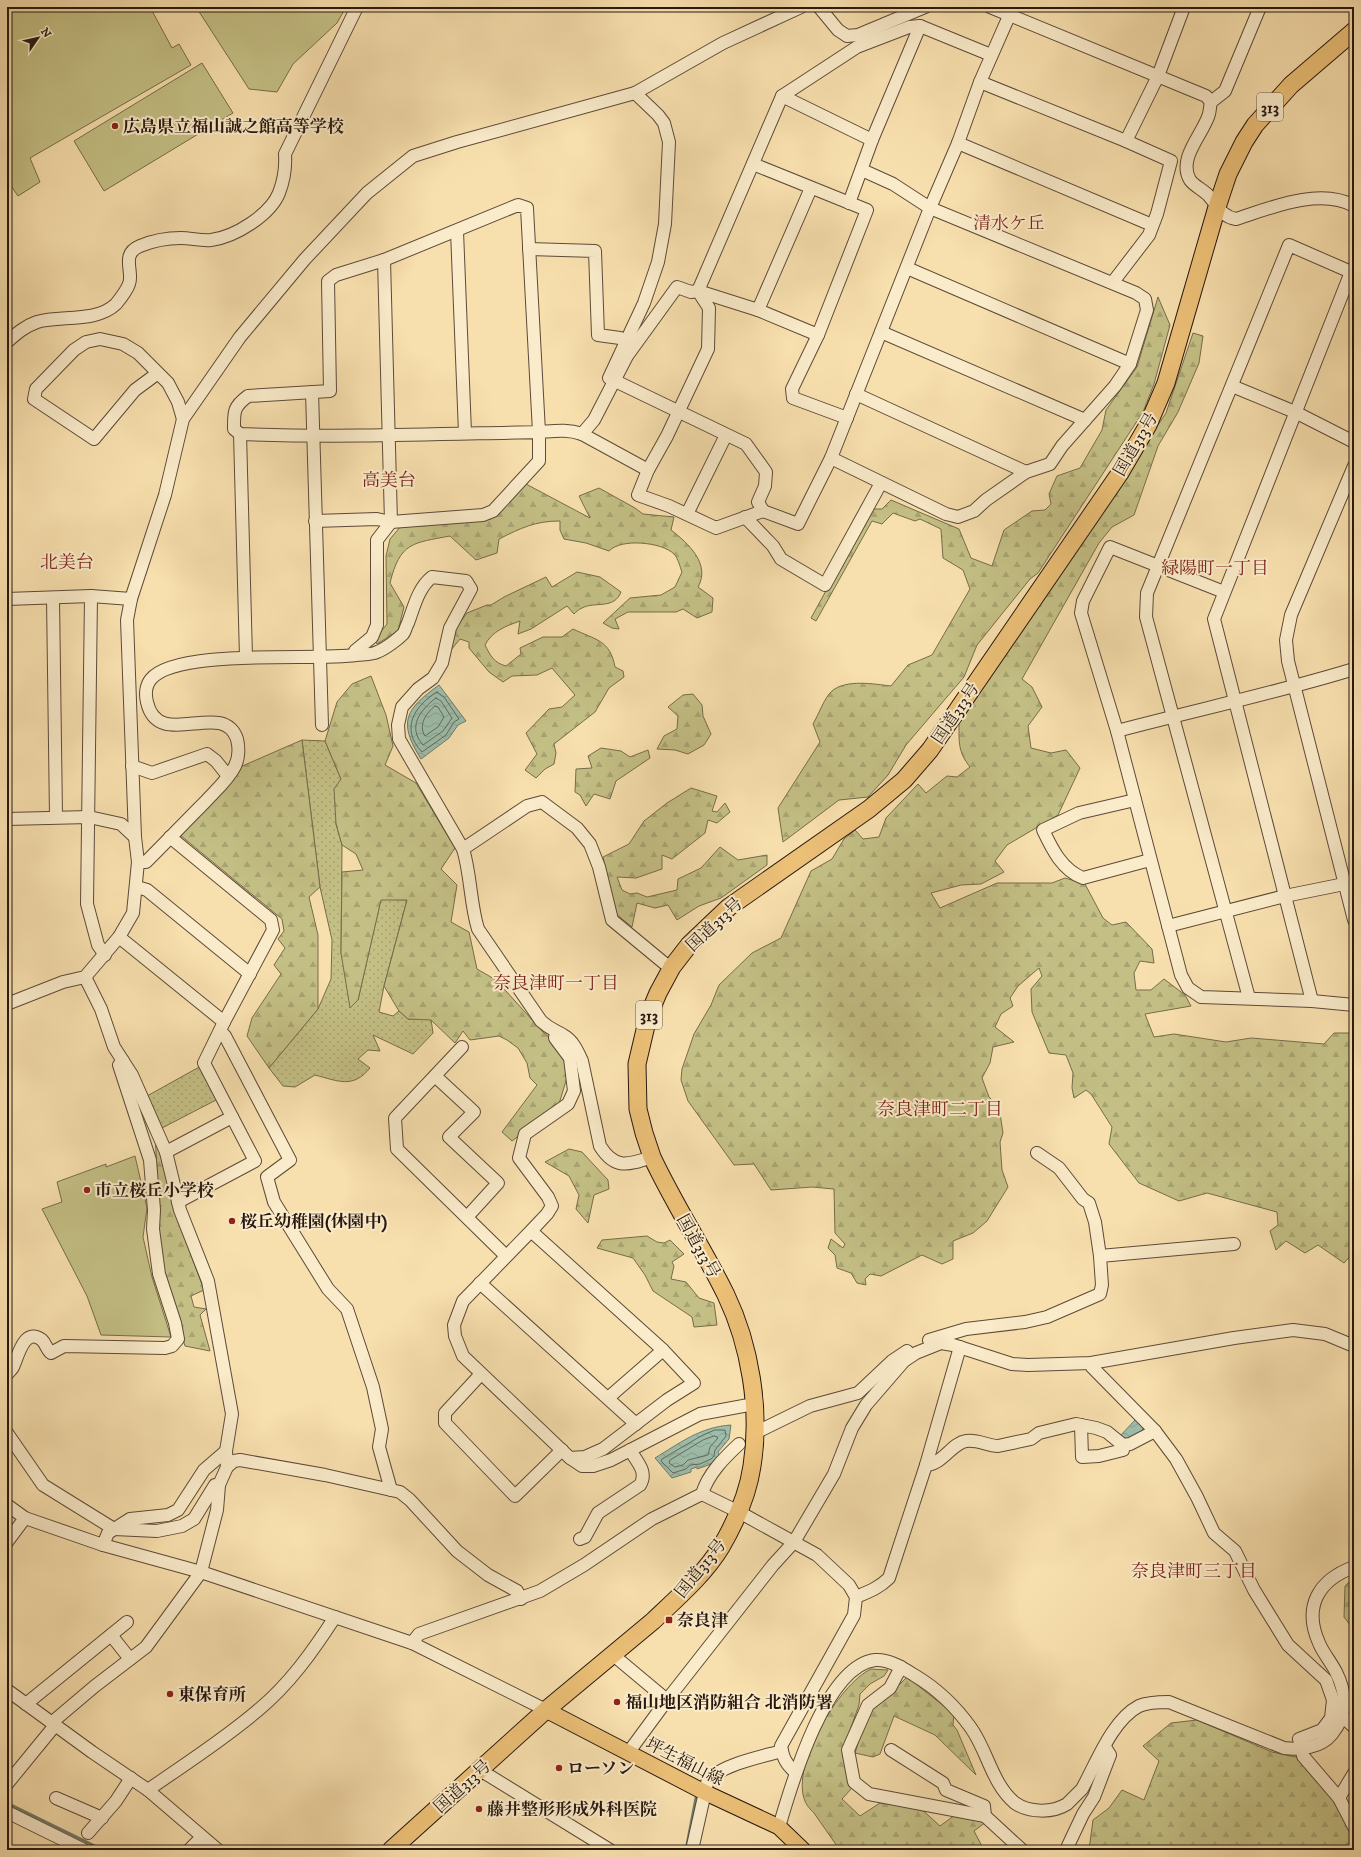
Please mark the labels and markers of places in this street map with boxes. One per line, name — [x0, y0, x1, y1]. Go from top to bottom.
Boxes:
place label: 広島県立福山誠之館高等学校 — [123, 116, 344, 138]
marker: 広島県立福山誠之館高等学校 — [110, 121, 120, 131]
place label: 市立桜丘小学校 — [95, 1180, 214, 1202]
marker: 市立桜丘小学校 — [82, 1185, 92, 1195]
place label: 桜丘幼稚園(休園中) — [240, 1211, 388, 1233]
marker: 桜丘幼稚園(休園中) — [227, 1216, 237, 1226]
place label: 奈良津 — [677, 1610, 728, 1632]
marker: 奈良津 — [664, 1615, 674, 1625]
place label: 東保育所 — [178, 1684, 246, 1706]
marker: 東保育所 — [165, 1689, 175, 1699]
place label: 福山地区消防組合 北消防署 — [625, 1692, 833, 1714]
marker: 福山地区消防組合 北消防署 — [612, 1697, 622, 1707]
place label: ローソン — [567, 1758, 634, 1780]
marker: ローソン — [554, 1763, 564, 1773]
place label: 藤井整形形成外科医院 — [487, 1799, 657, 1821]
marker: 藤井整形形成外科医院 — [474, 1804, 484, 1814]

